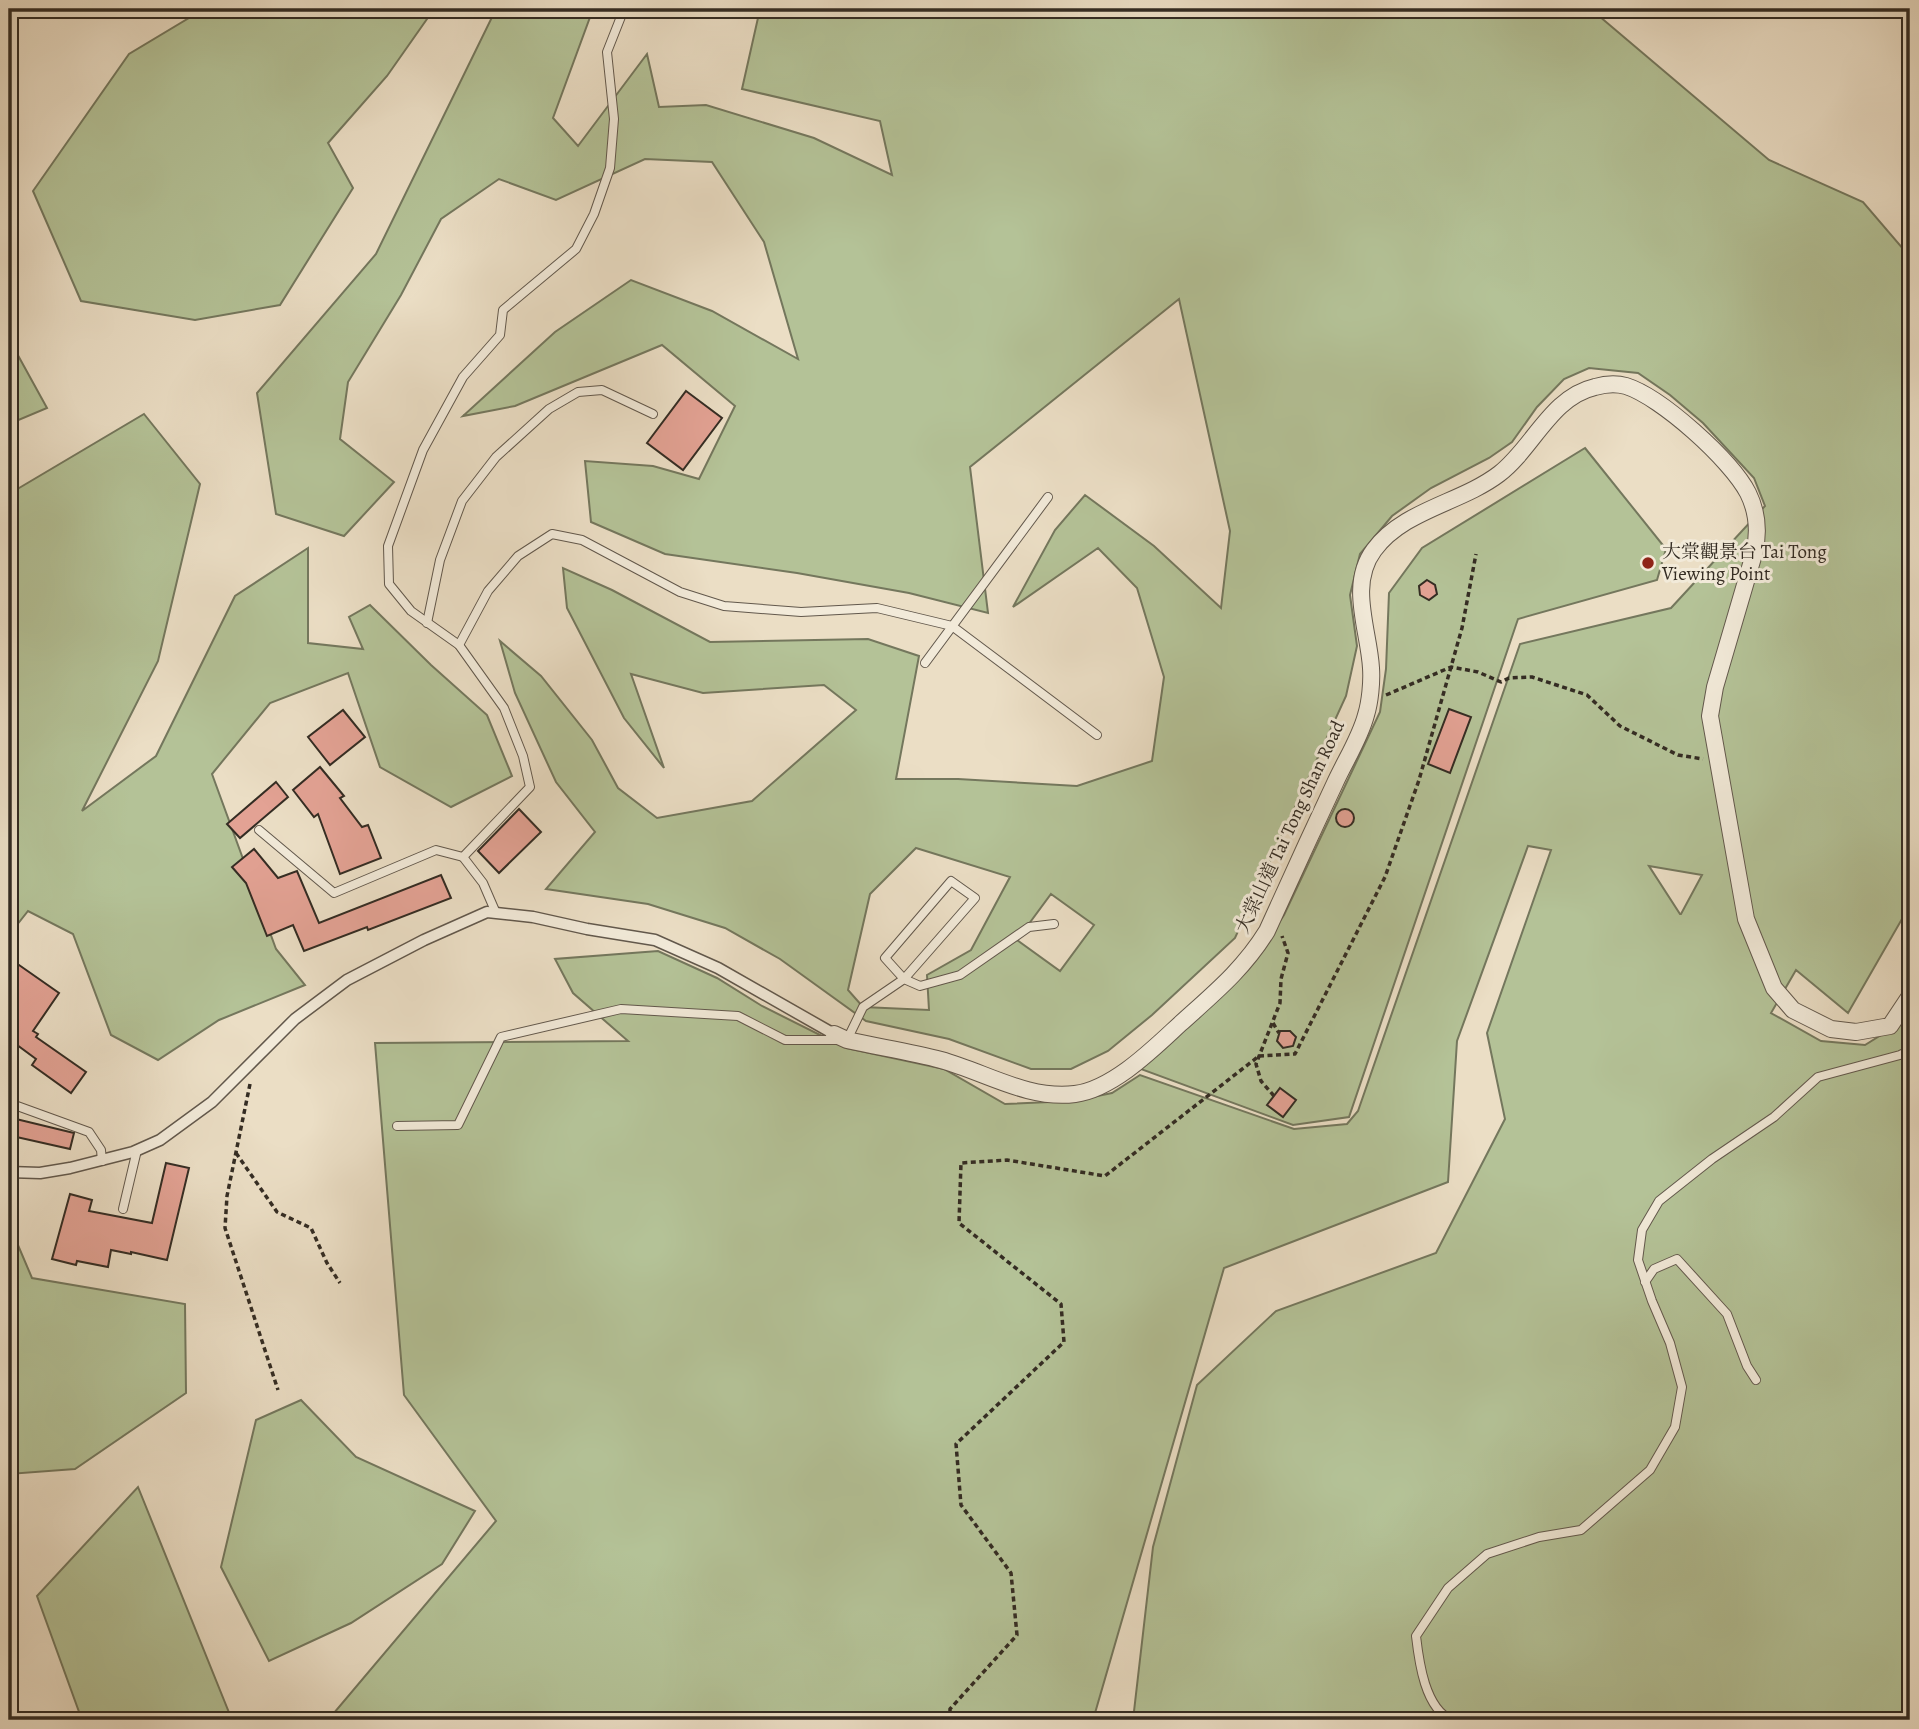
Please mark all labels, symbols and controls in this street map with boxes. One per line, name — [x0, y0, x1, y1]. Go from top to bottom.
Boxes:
place label: 大棠觀景台 Tai Tong Viewing Point — [1661, 539, 1827, 587]
marker: 大棠觀景台 Tai Tong Viewing Point — [1640, 555, 1656, 571]
street label: 大棠山道 Tai Tong Shan Road — [1229, 716, 1351, 938]

